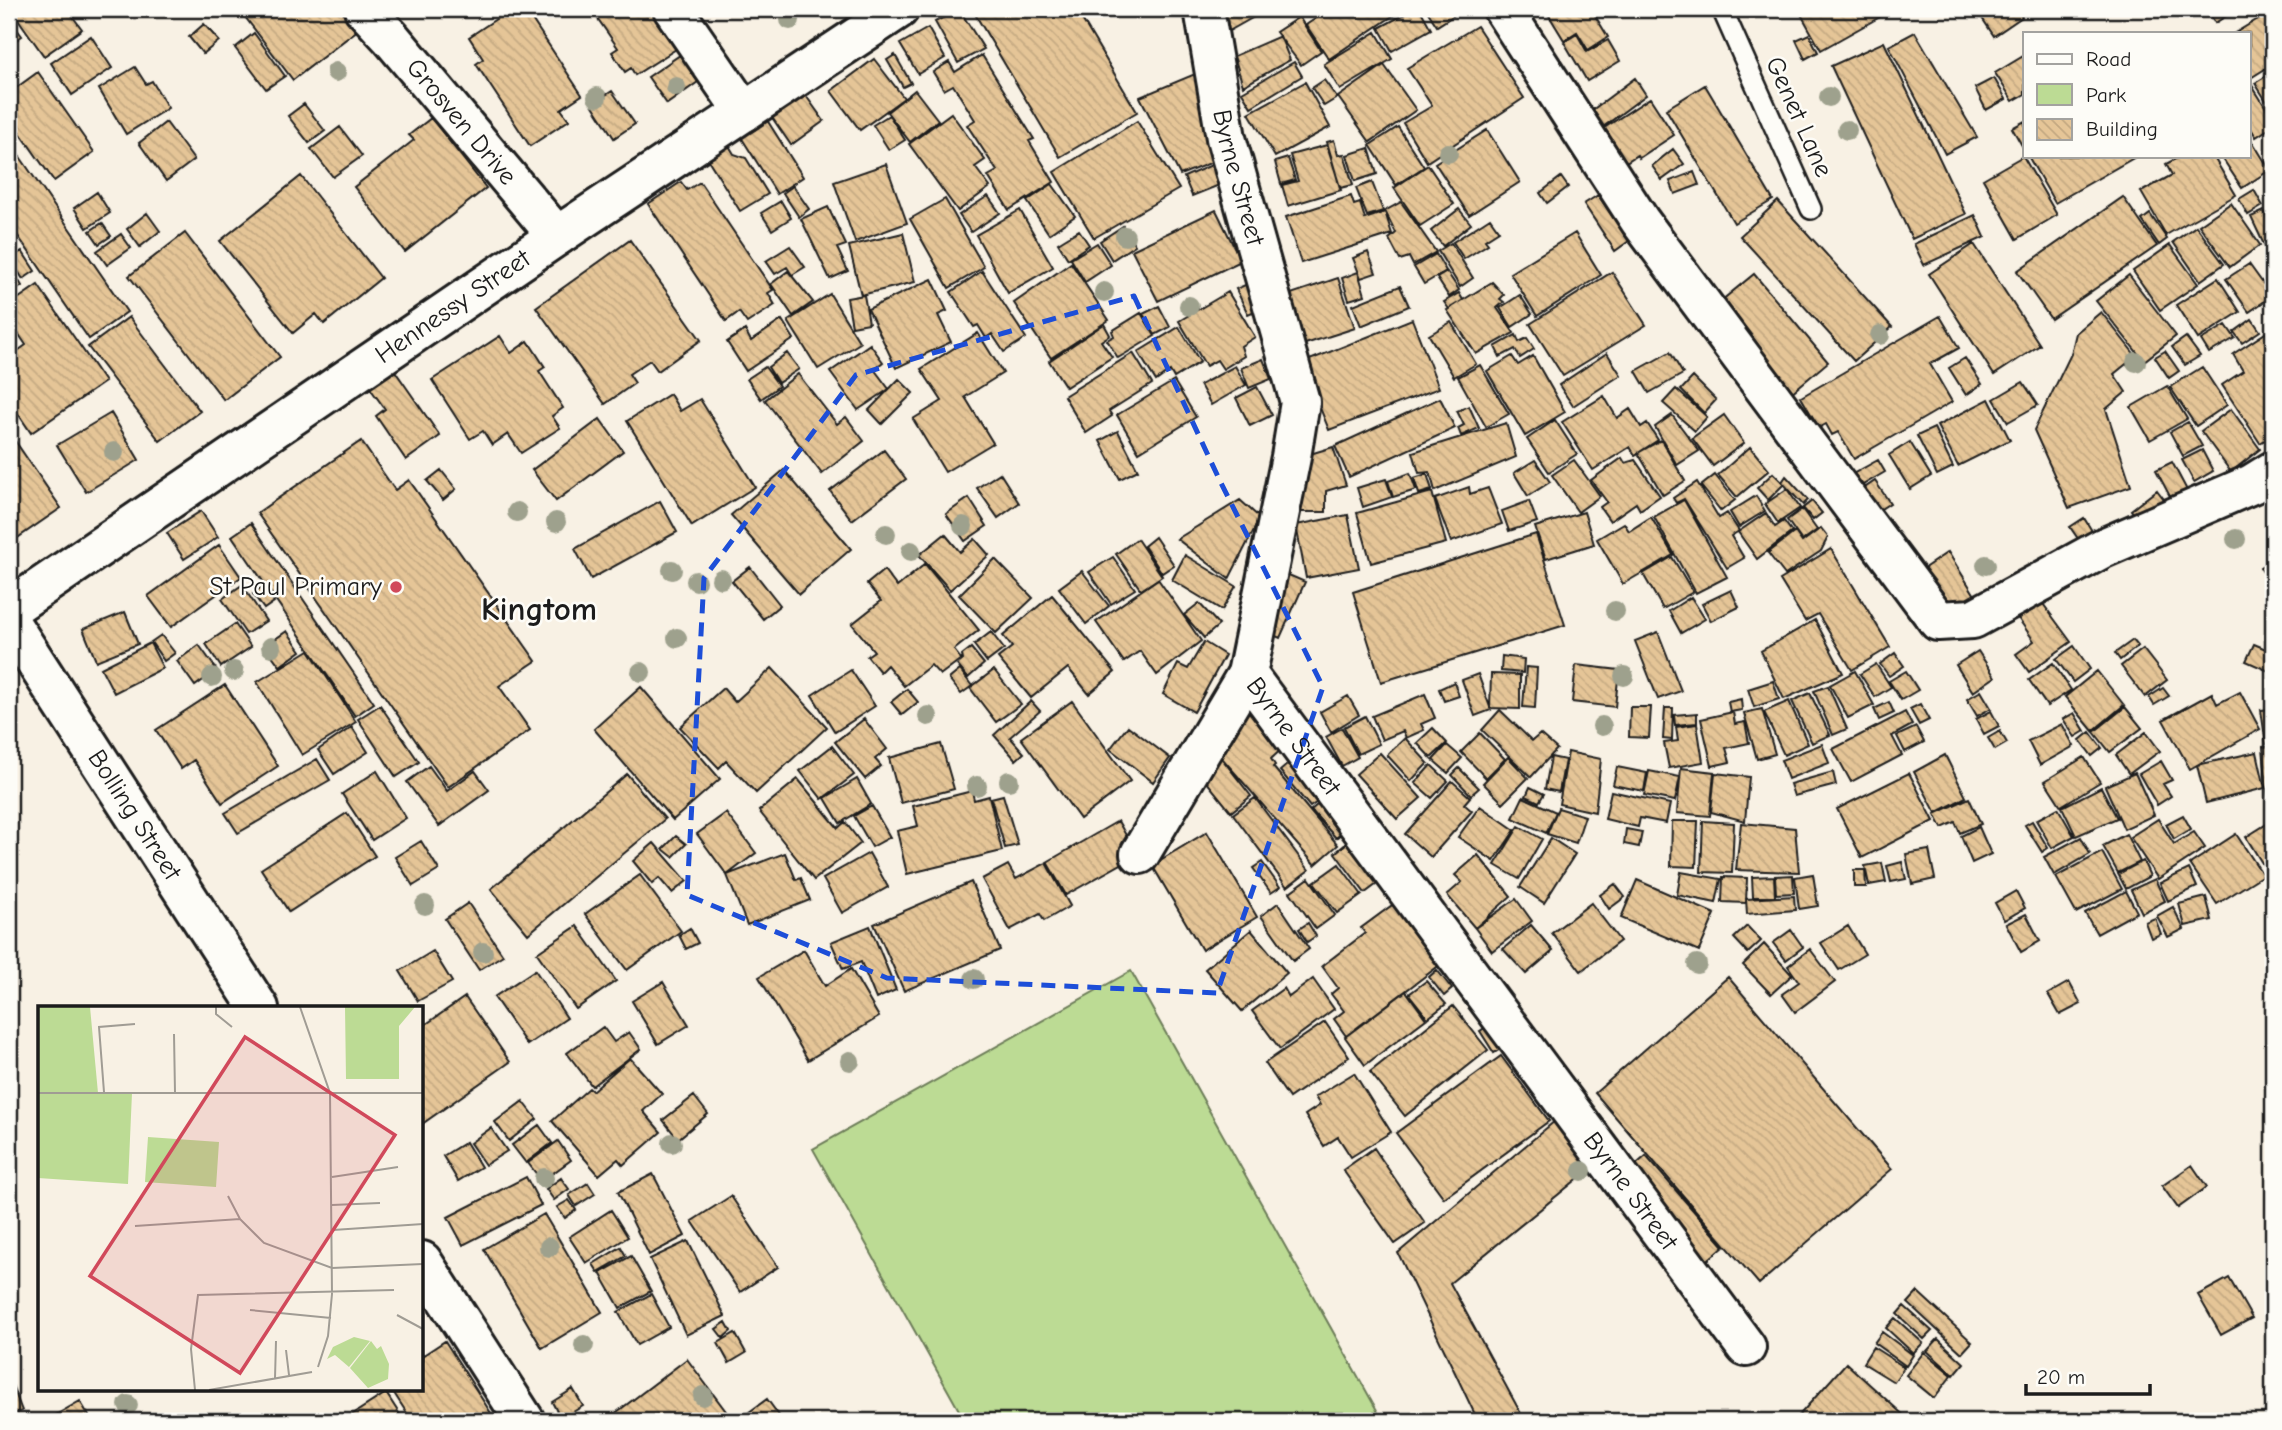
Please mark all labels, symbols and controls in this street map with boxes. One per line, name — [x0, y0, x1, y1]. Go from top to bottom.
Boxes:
legend — [2023, 32, 2250, 158]
text: Road — [2086, 47, 2131, 71]
street label: Genet Lane — [1759, 52, 1839, 182]
street label: Grosven Drive — [400, 53, 523, 191]
text: Park — [2086, 83, 2126, 107]
street label: Byrne Street — [1206, 107, 1271, 250]
text: Building — [2086, 117, 2158, 141]
street label: Hennessy Street — [370, 243, 537, 370]
place label: St Paul Primary — [209, 572, 382, 602]
marker: St Paul Primary — [388, 579, 404, 595]
district label: Kingtom — [481, 590, 597, 628]
street label: Byrne Street — [1240, 672, 1348, 803]
street label: Bolling Street — [81, 744, 188, 887]
inset map — [38, 1006, 424, 1392]
street label: Byrne Street — [1577, 1126, 1685, 1257]
scale bar — [2026, 1353, 2151, 1397]
text: 20 m — [2037, 1365, 2085, 1389]

